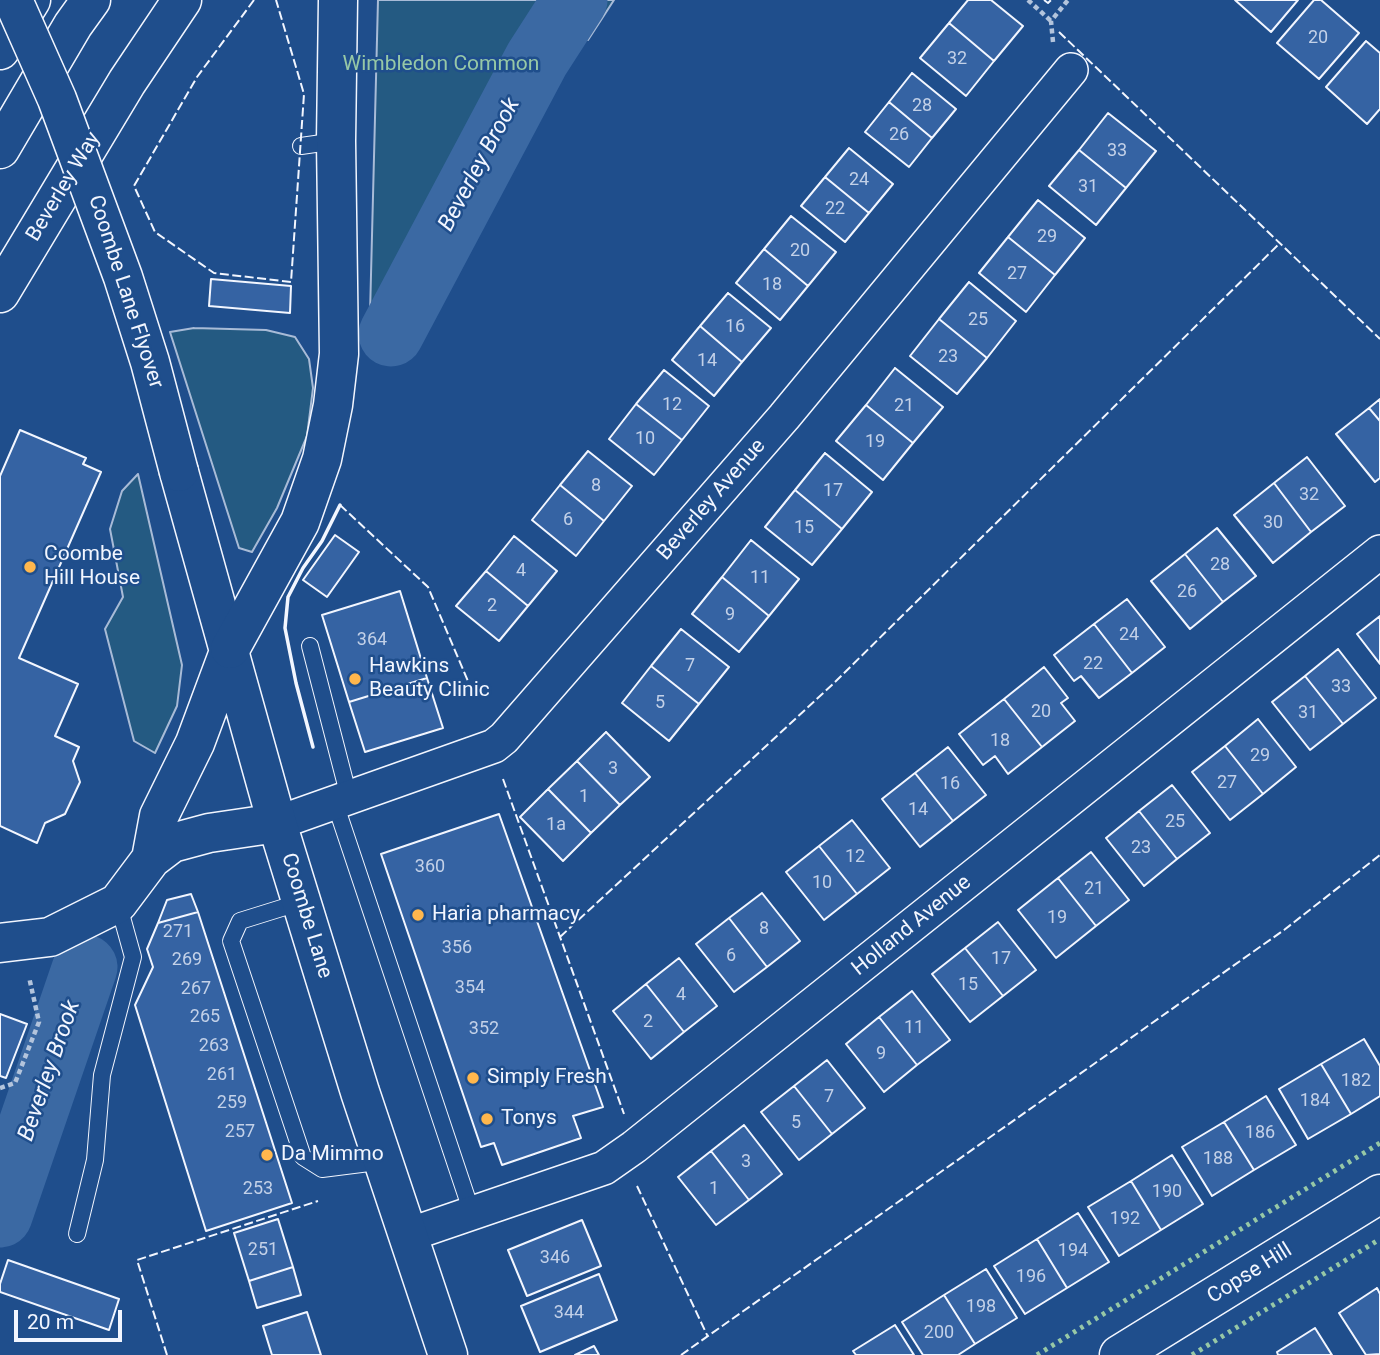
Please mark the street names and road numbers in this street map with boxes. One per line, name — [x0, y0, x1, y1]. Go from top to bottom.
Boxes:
street label: Beverley Way — [21, 128, 107, 246]
street label: Coombe Lane Flyover — [82, 192, 168, 392]
street label: Beverley Avenue — [653, 434, 771, 566]
street label: Coombe Lane — [275, 850, 337, 982]
street label: Holland Avenue — [847, 870, 977, 982]
street label: Copse Hill — [1203, 1238, 1297, 1310]

